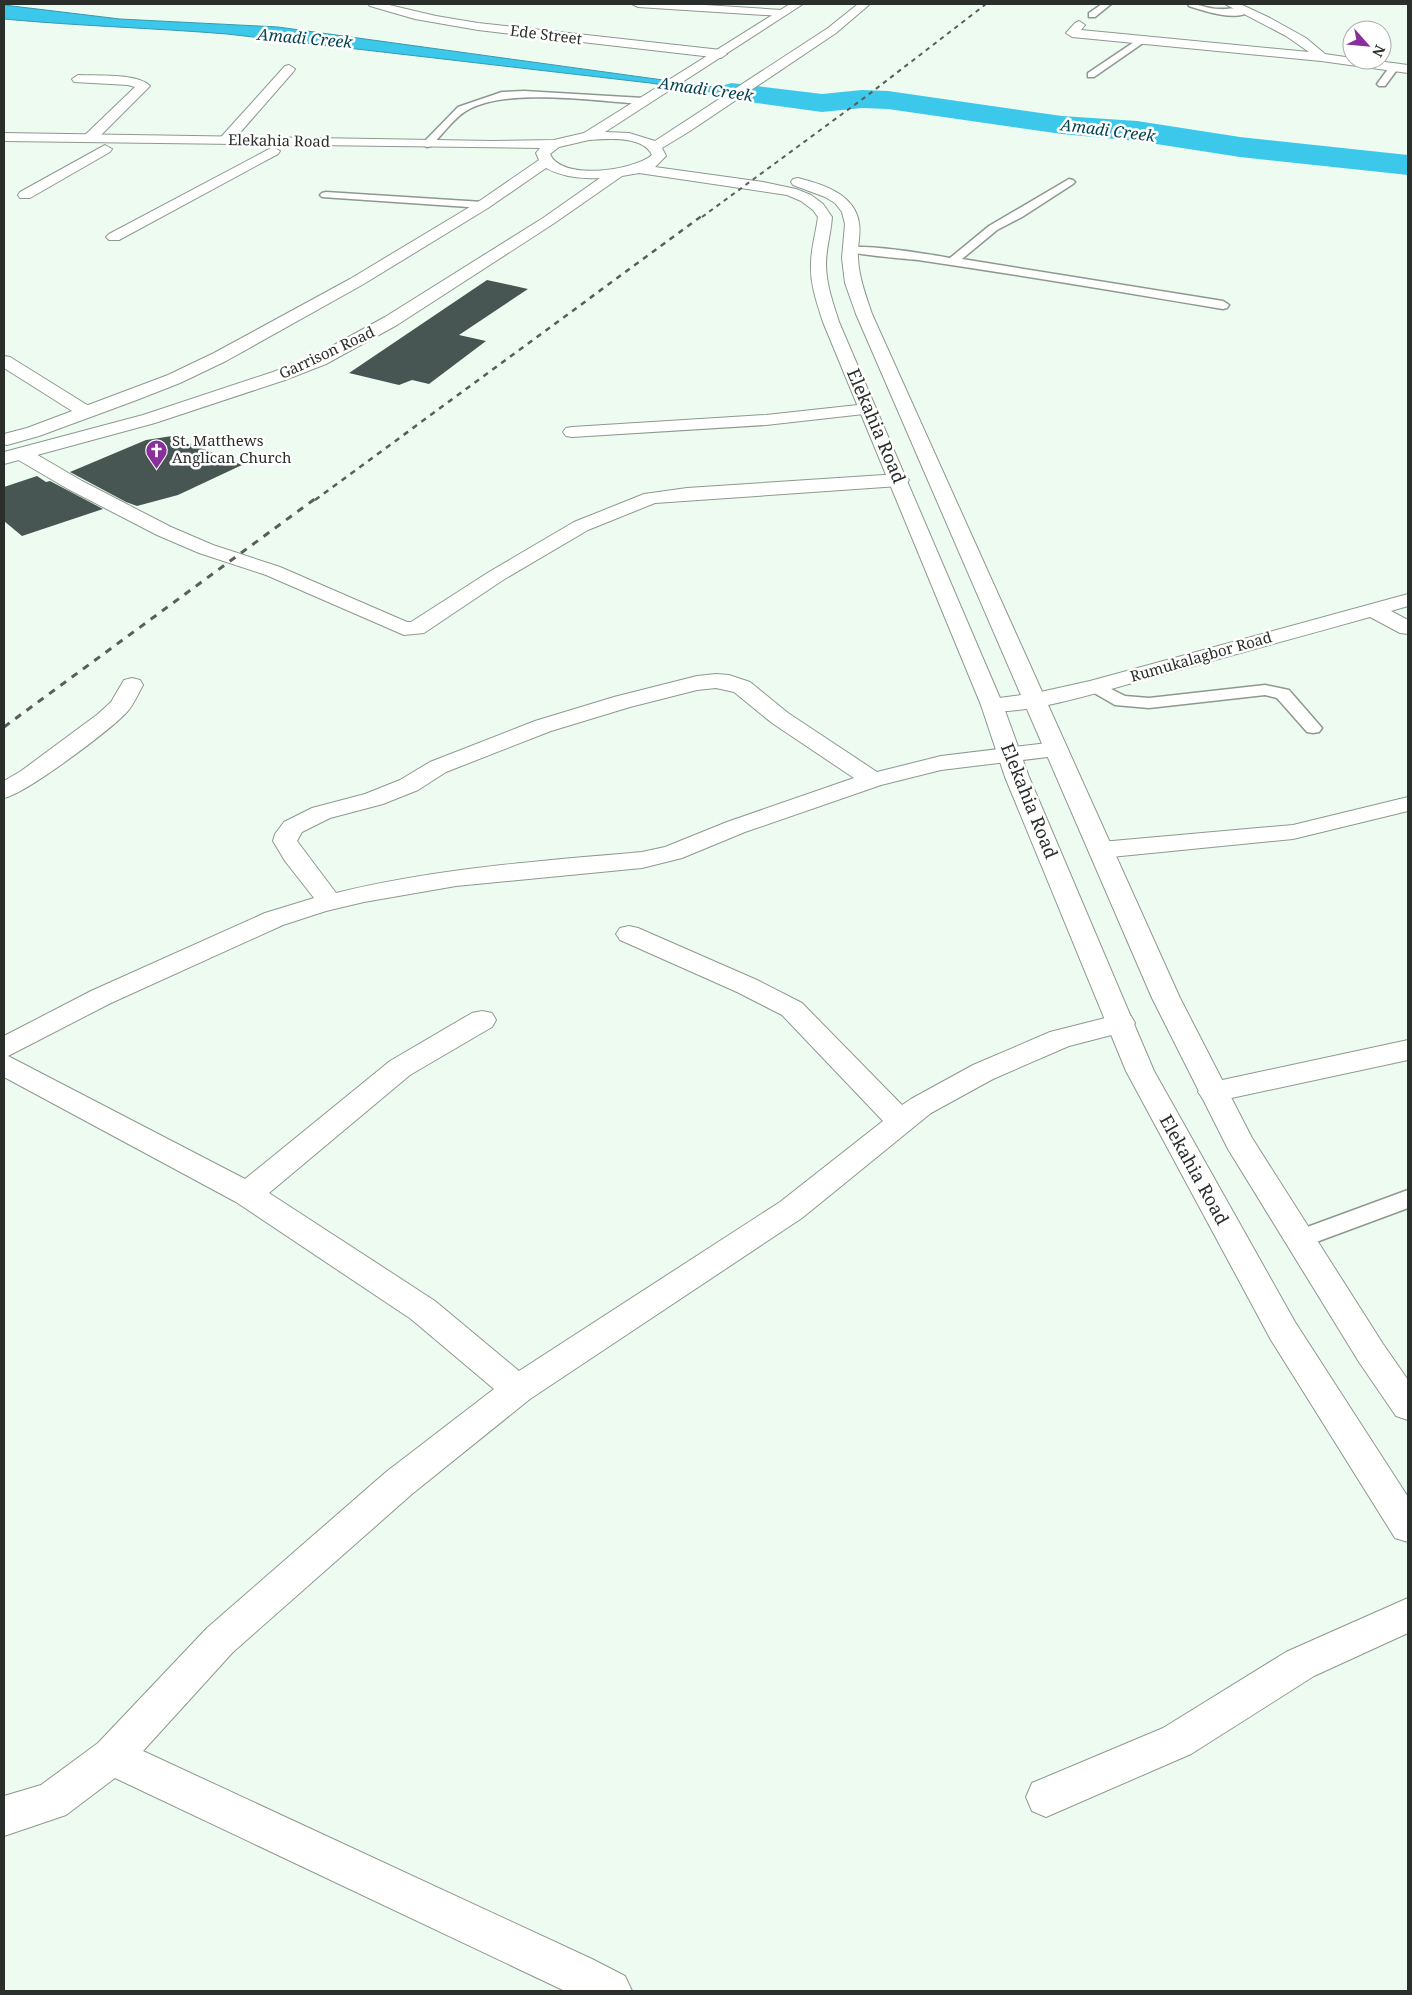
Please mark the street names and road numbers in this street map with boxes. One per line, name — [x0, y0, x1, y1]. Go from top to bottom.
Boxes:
street label: Ede Street — [509, 20, 583, 48]
street label: Elekahia Road — [228, 129, 330, 151]
street label: Garrison Road — [276, 321, 378, 383]
street label: Elekahia Road — [842, 365, 912, 487]
street label: Rumukalagbor Road — [1128, 626, 1274, 686]
street label: Elekahia Road — [996, 739, 1064, 862]
street label: Elekahia Road — [1155, 1110, 1235, 1229]

